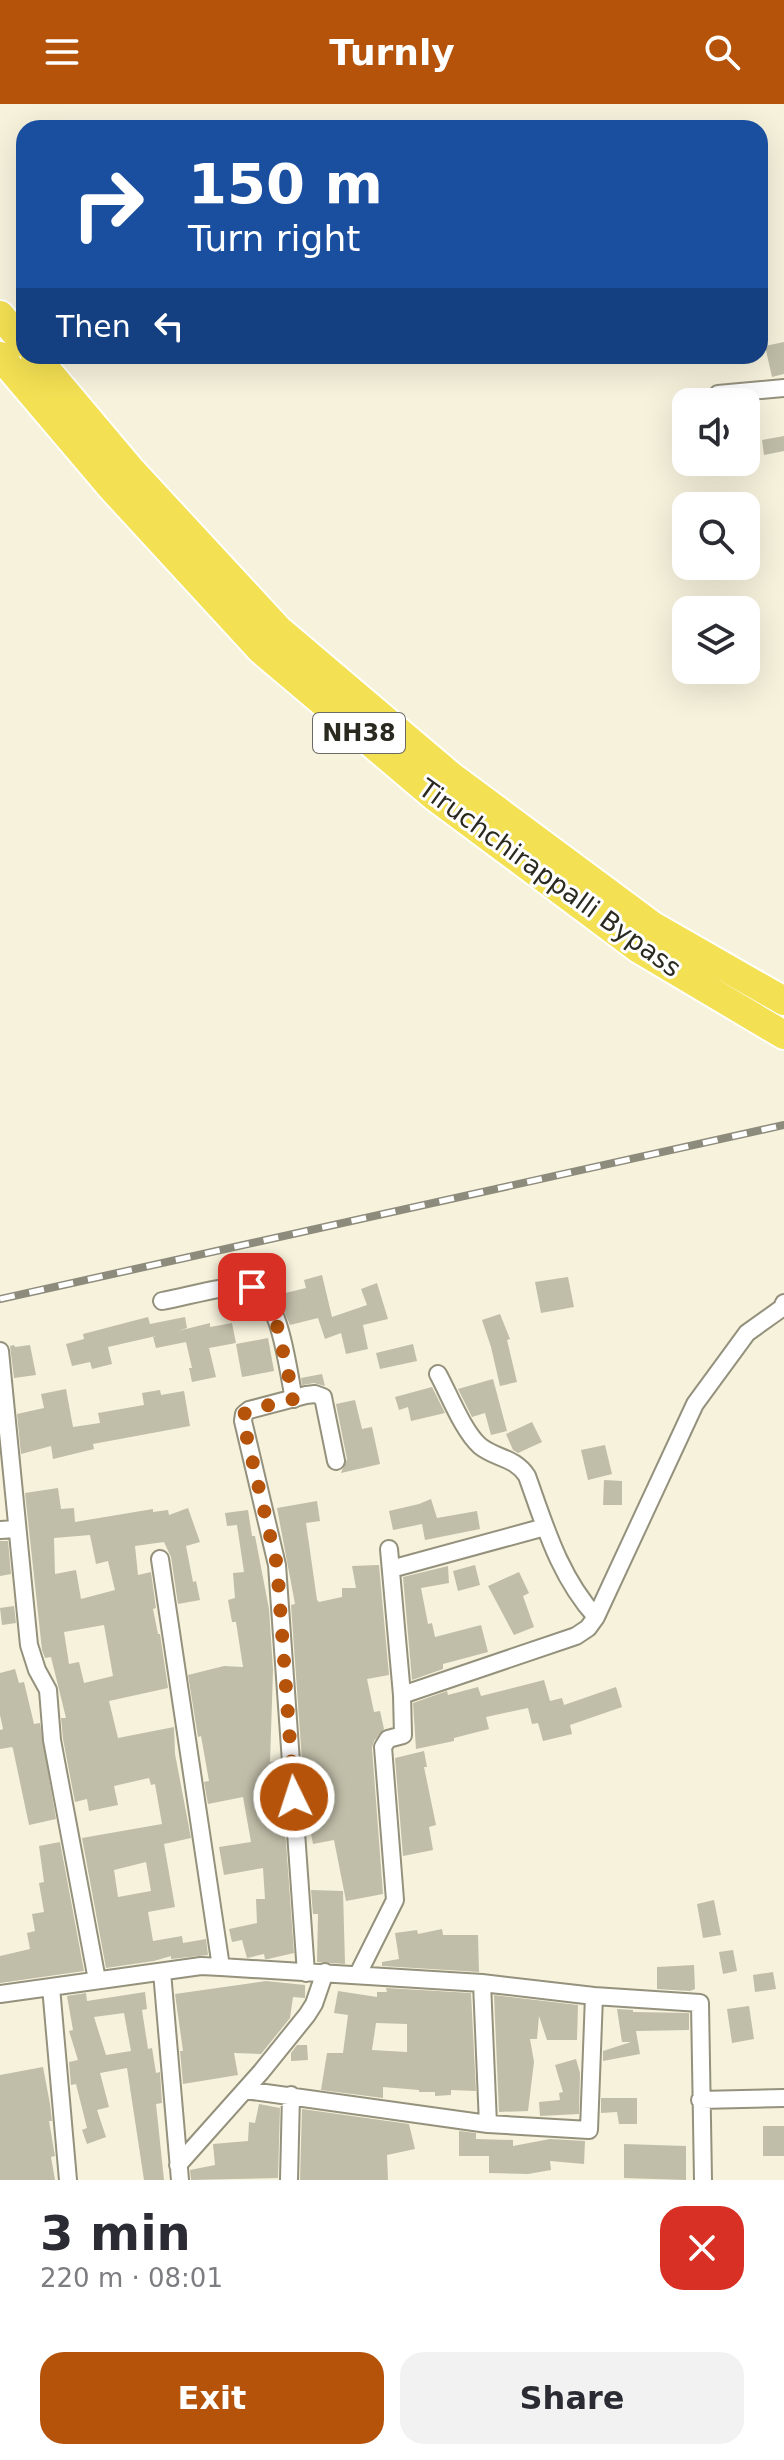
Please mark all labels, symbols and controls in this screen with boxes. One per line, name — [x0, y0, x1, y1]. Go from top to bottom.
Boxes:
icon: menu — [40, 30, 84, 74]
icon: search — [700, 30, 744, 74]
text: Turnly — [329, 32, 455, 73]
text: 150 m — [188, 151, 383, 216]
icon: right — [56, 152, 160, 256]
text: Turn right — [188, 218, 360, 259]
icon: left — [147, 304, 191, 348]
text: Then — [56, 309, 131, 344]
map controls — [672, 388, 760, 684]
button: sound — [672, 388, 760, 476]
button: search — [672, 492, 760, 580]
button: layers — [672, 596, 760, 684]
road number: NH38 — [313, 713, 405, 753]
street label: Tiruchchirappalli Bypass — [412, 772, 687, 983]
pin — [218, 1253, 286, 1321]
icon: arrive — [230, 1265, 274, 1309]
position arrow — [252, 1755, 336, 1839]
text: 3 min — [40, 2205, 191, 2261]
button: close — [660, 2206, 744, 2290]
text: 220 m · 08:01 — [40, 2263, 223, 2293]
button: Exit — [40, 2352, 384, 2444]
button: Share — [400, 2352, 744, 2444]

